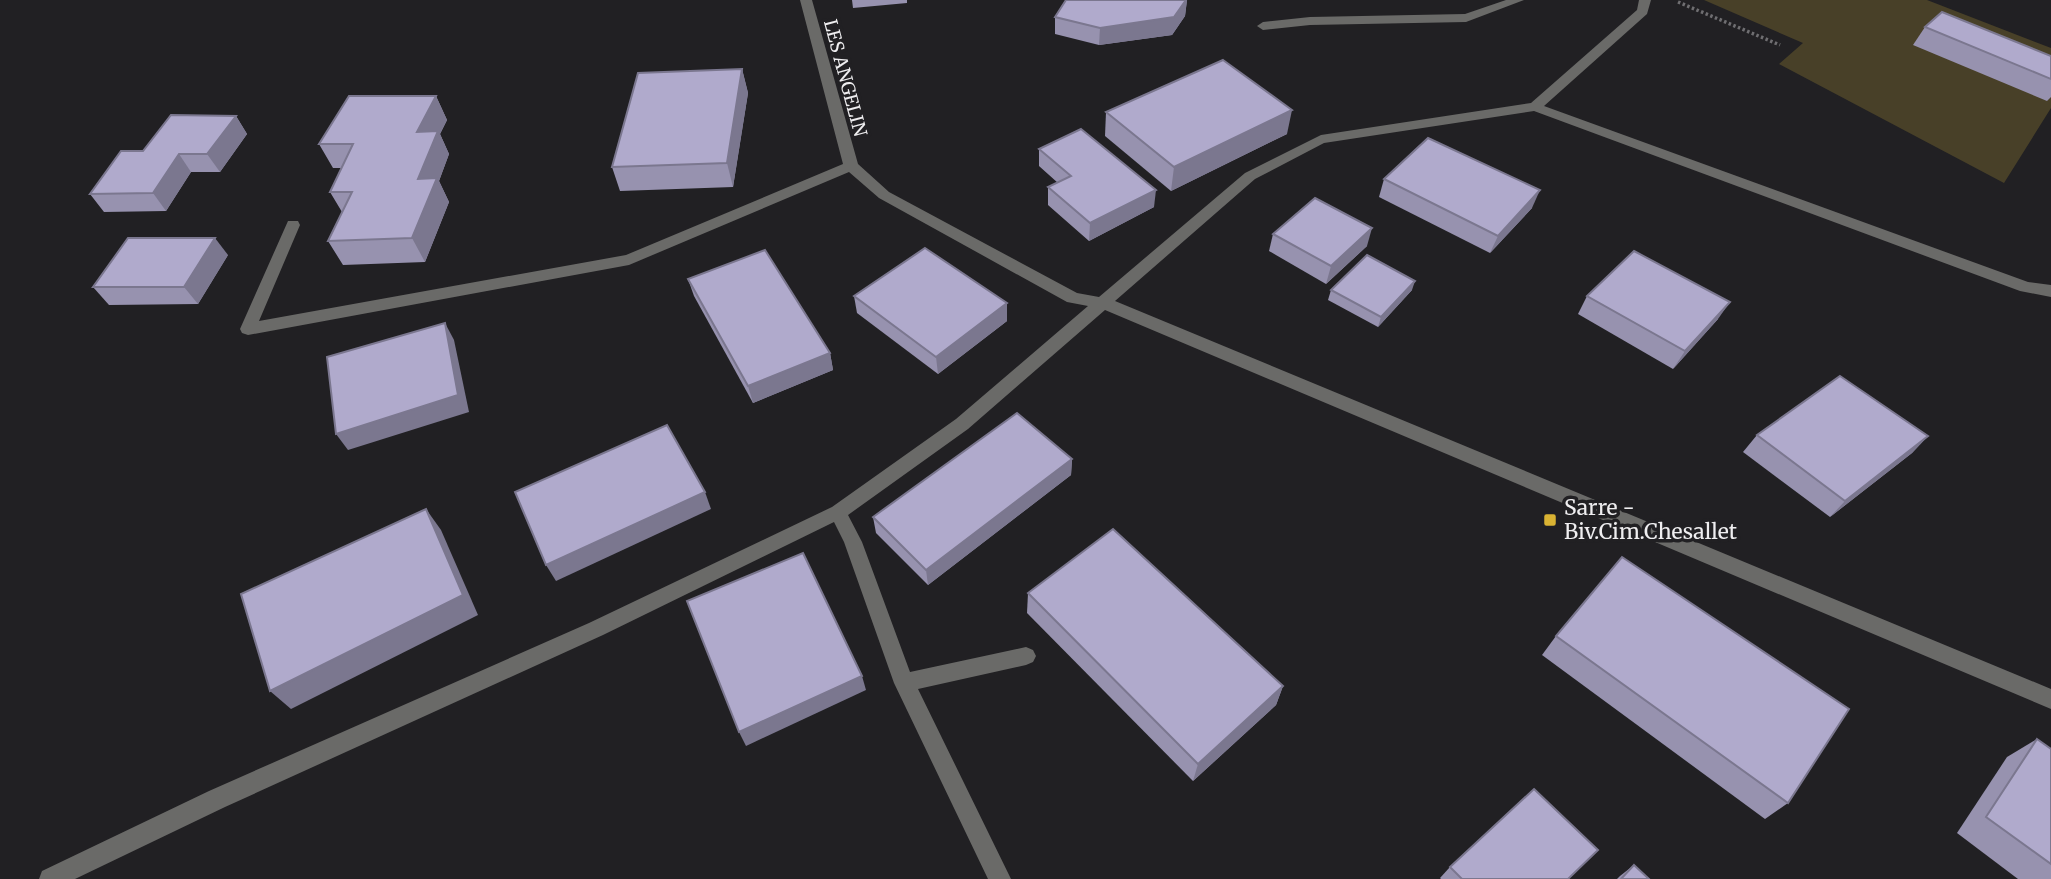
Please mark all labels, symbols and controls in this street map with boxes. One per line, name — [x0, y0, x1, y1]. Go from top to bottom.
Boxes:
street label: LES ANGELIN — [819, 17, 872, 139]
place label: Sarre - Biv.Cim.Chesallet — [1564, 494, 1737, 545]
marker: Sarre - Biv.Cim.Chesallet — [1542, 512, 1558, 528]

